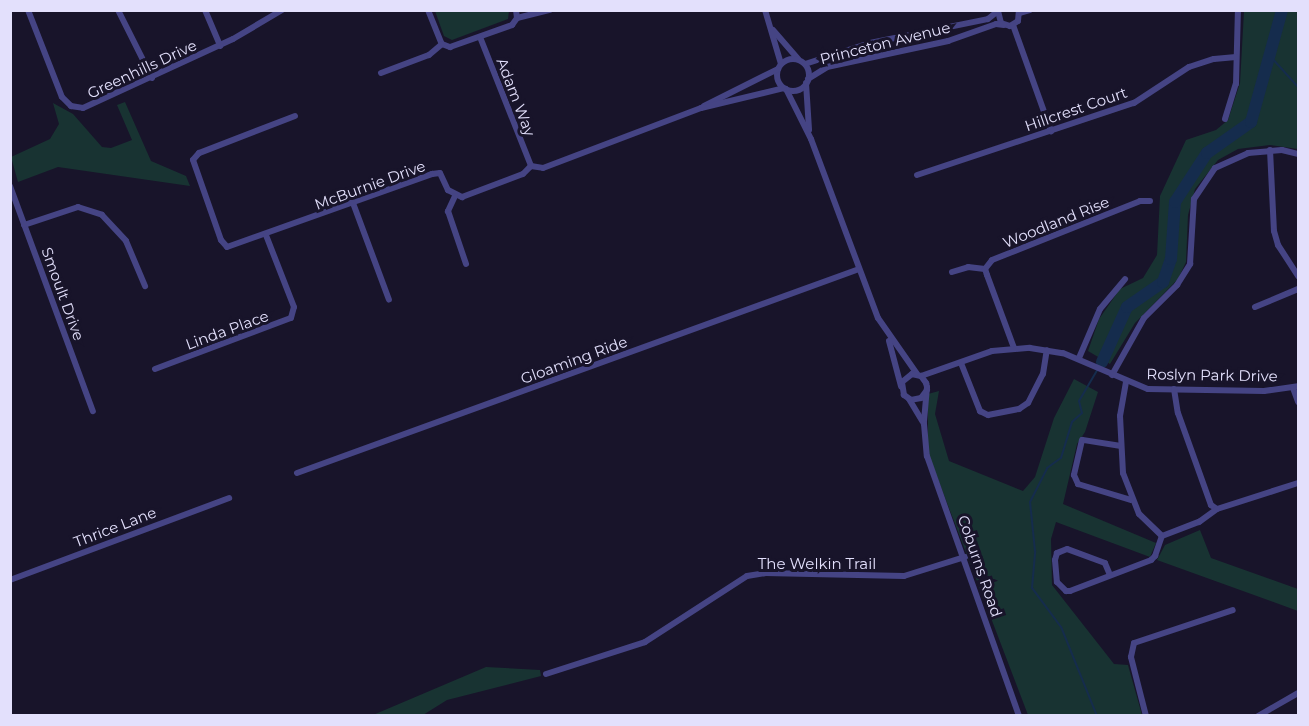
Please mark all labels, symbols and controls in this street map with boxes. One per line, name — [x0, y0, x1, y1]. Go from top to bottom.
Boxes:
street label: Princeton Avenue — [818, 18, 952, 68]
street label: Greenhills Drive — [85, 36, 199, 102]
street label: Adam Way — [493, 55, 539, 139]
street label: Hillcrest Court — [1022, 83, 1130, 135]
street label: McBurnie Drive — [312, 157, 428, 213]
street label: Woodland Rise — [1000, 192, 1112, 252]
street label: Smoult Drive — [38, 245, 88, 343]
street label: Linda Place — [183, 307, 271, 353]
street label: Gloaming Ride — [518, 332, 630, 388]
street label: Roslyn Park Drive — [1146, 365, 1278, 385]
street label: Thrice Lane — [71, 503, 159, 551]
street label: Coburns Road — [954, 513, 1006, 619]
street label: The Welkin Trail — [758, 555, 876, 573]

